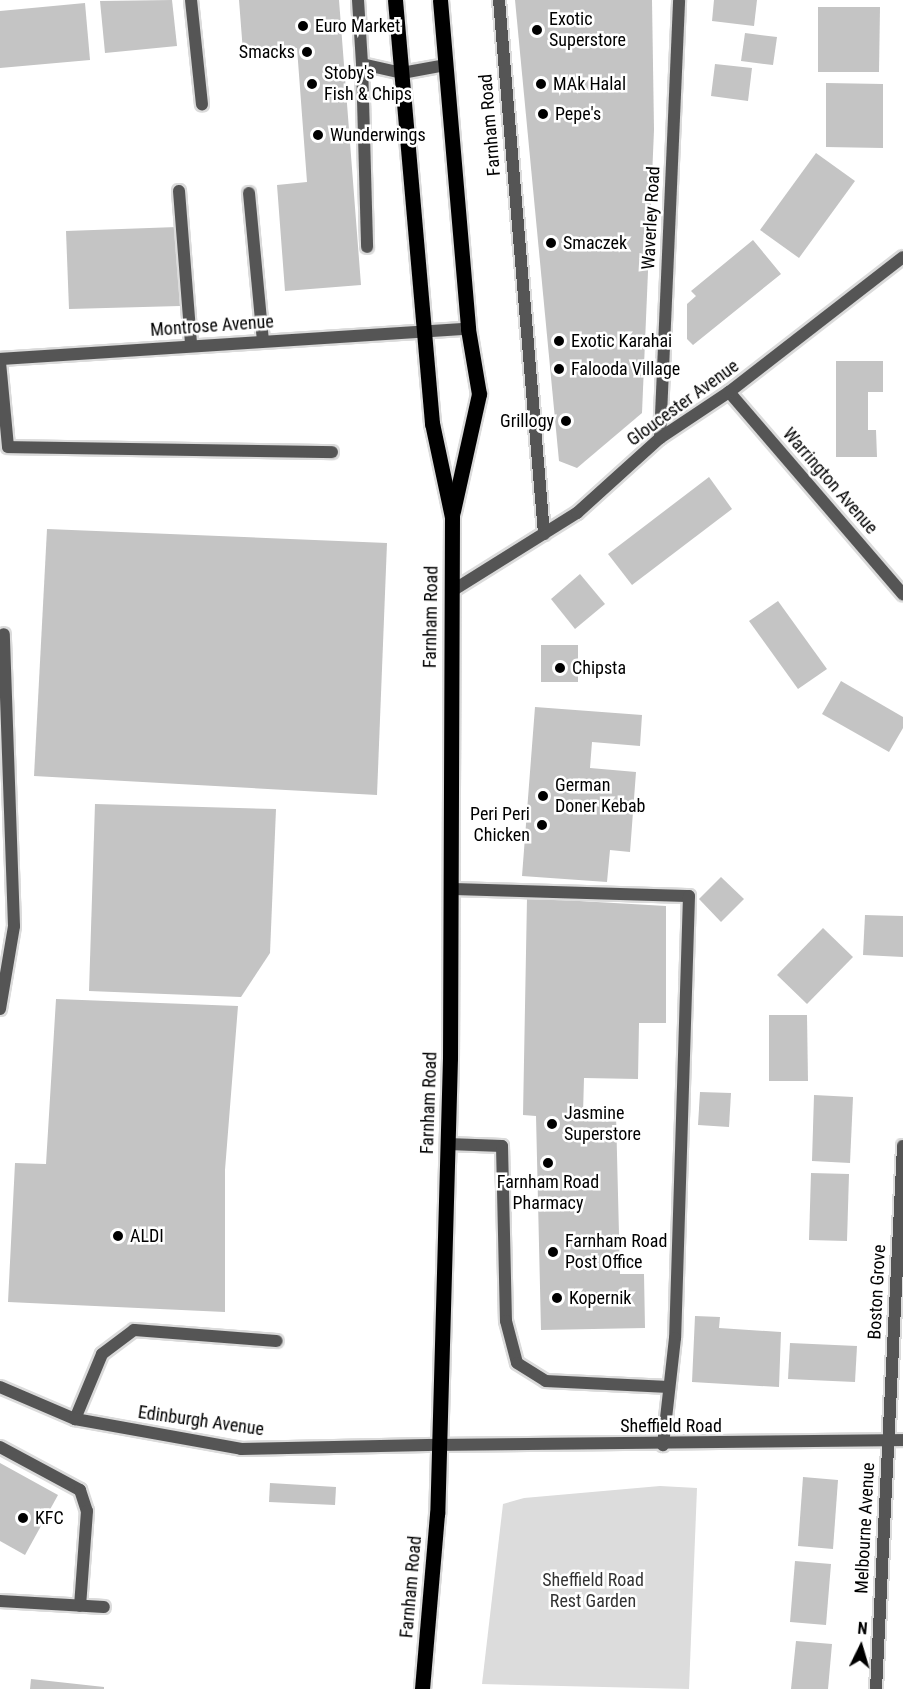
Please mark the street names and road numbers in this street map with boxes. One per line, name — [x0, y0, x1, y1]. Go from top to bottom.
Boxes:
street label: Farnham Road — [475, 73, 505, 177]
street label: Waverley Road — [638, 166, 664, 270]
street label: Montrose Avenue — [150, 311, 274, 341]
street label: Gloucester Avenue — [623, 355, 743, 451]
street label: Warrington Avenue — [778, 424, 882, 538]
street label: Farnham Road — [419, 566, 443, 668]
street label: Farnham Road — [416, 1051, 442, 1155]
street label: Boston Grove — [864, 1244, 890, 1340]
street label: Edinburgh Avenue — [137, 1401, 265, 1441]
street label: Sheffield Road — [620, 1415, 722, 1437]
street label: Melbourne Avenue — [851, 1462, 879, 1594]
street label: Farnham Road — [396, 1535, 426, 1639]

